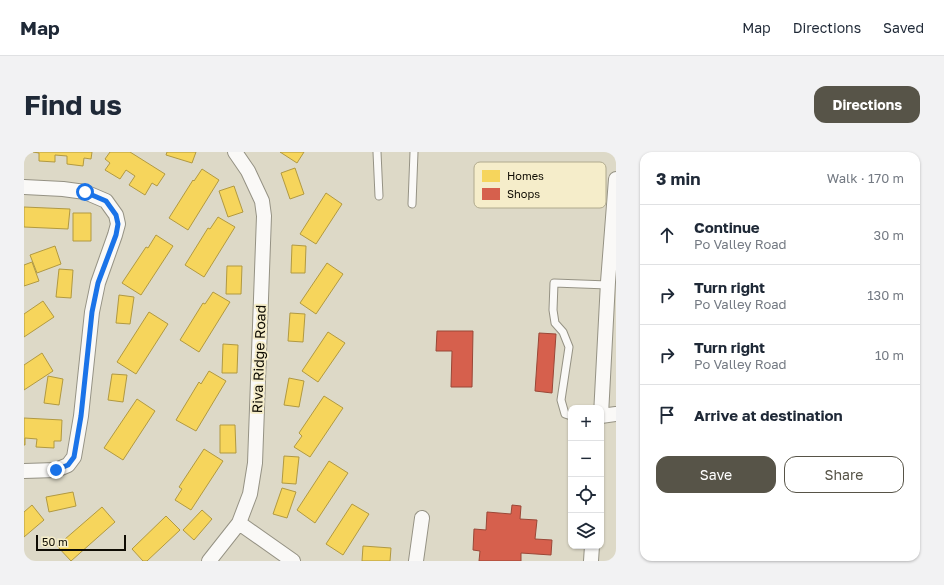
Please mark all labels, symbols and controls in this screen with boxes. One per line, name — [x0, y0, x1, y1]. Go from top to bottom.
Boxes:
text: Map — [20, 16, 60, 39]
text: Map — [742, 19, 771, 36]
text: Directions — [793, 19, 861, 36]
text: Saved — [883, 19, 924, 36]
button: Directions — [814, 86, 920, 123]
text: Find us — [24, 88, 122, 121]
legend — [474, 162, 606, 208]
text: 3 min — [656, 168, 700, 189]
text: Homes — [507, 169, 544, 182]
text: Walk · 170 m — [827, 170, 904, 186]
route start — [76, 183, 94, 201]
text: Shops — [507, 187, 540, 200]
text: Continue — [694, 218, 760, 236]
icon: ahead — [656, 224, 678, 246]
text: 30 m — [874, 227, 904, 243]
text: Po Valley Road — [694, 236, 787, 252]
text: Turn right — [694, 278, 765, 296]
icon: right — [656, 284, 678, 306]
text: 130 m — [867, 287, 904, 303]
text: Po Valley Road — [694, 296, 787, 312]
street label: Riva Ridge Road — [248, 304, 269, 414]
text: Turn right — [694, 338, 765, 356]
icon: right — [656, 344, 678, 366]
text: 10 m — [875, 347, 904, 363]
text: Po Valley Road — [694, 356, 787, 372]
icon: arrive — [656, 404, 678, 426]
map controls — [568, 405, 604, 549]
button: + — [568, 405, 604, 441]
text: Arrive at destination — [694, 406, 843, 424]
button: − — [568, 441, 604, 477]
button: Save — [656, 456, 776, 493]
button: Share — [784, 456, 904, 493]
route end — [47, 461, 65, 479]
button: locate — [568, 477, 604, 513]
button: layers — [568, 513, 604, 549]
scale bar — [36, 533, 126, 552]
text: 50 m — [42, 535, 68, 548]

